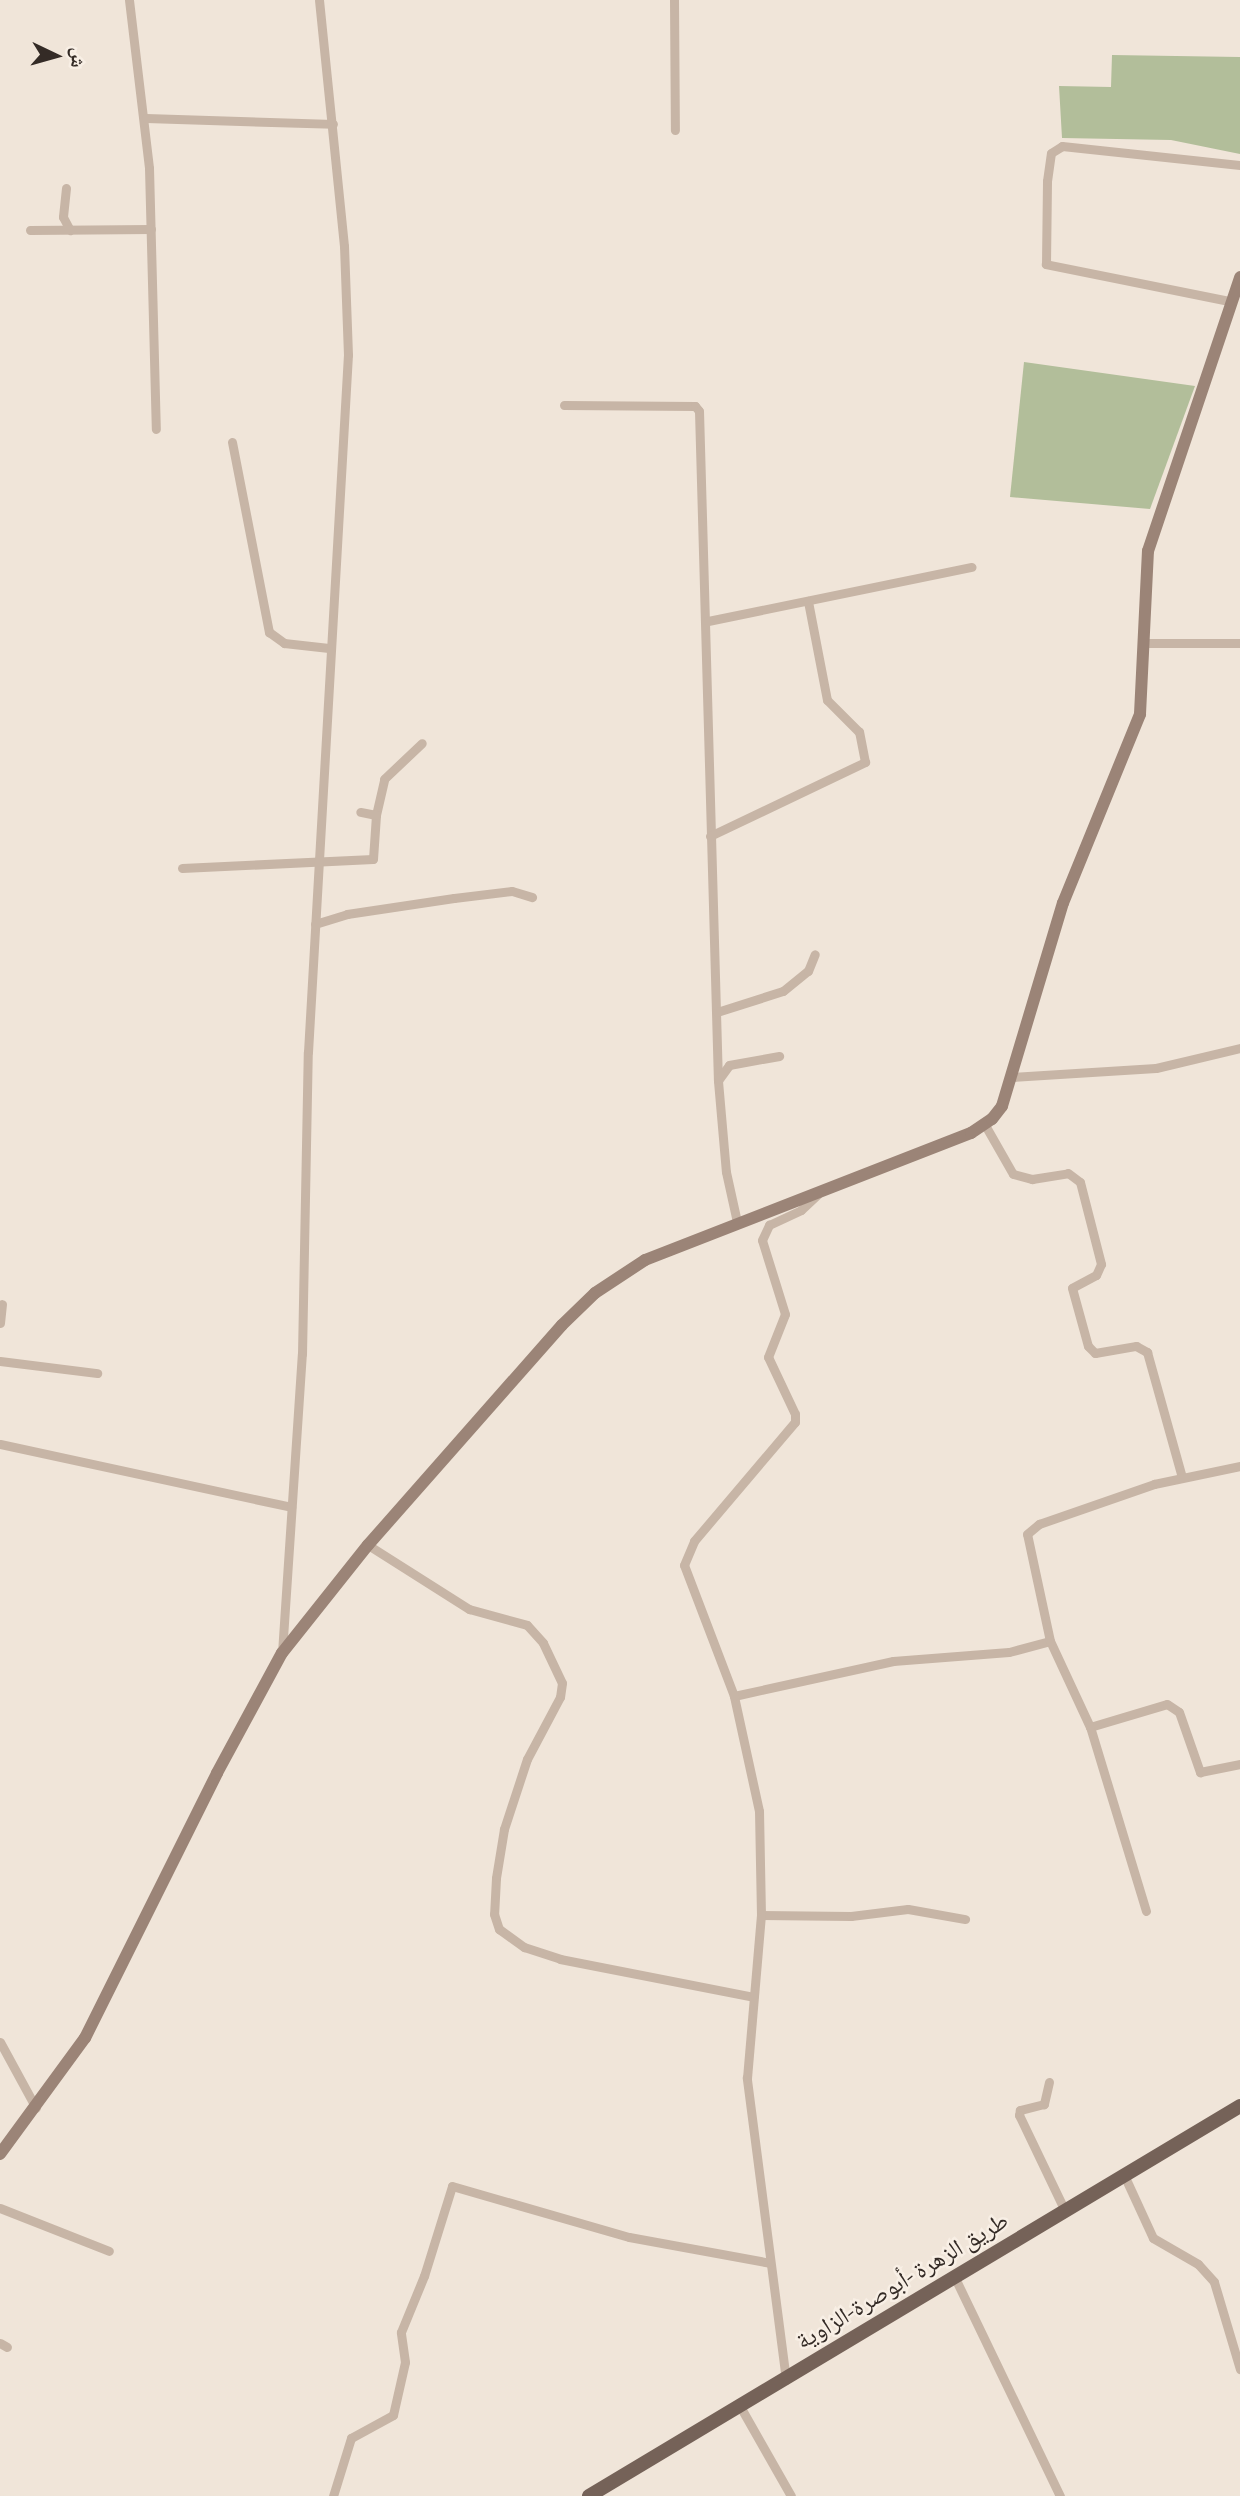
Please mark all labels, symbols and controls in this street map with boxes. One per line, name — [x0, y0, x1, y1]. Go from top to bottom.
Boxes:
north arrow — [21, 21, 91, 91]
text: ش — [67, 47, 88, 69]
street label: طريق الزهرة -أبوصرة-الزاوية — [792, 2207, 1014, 2357]

